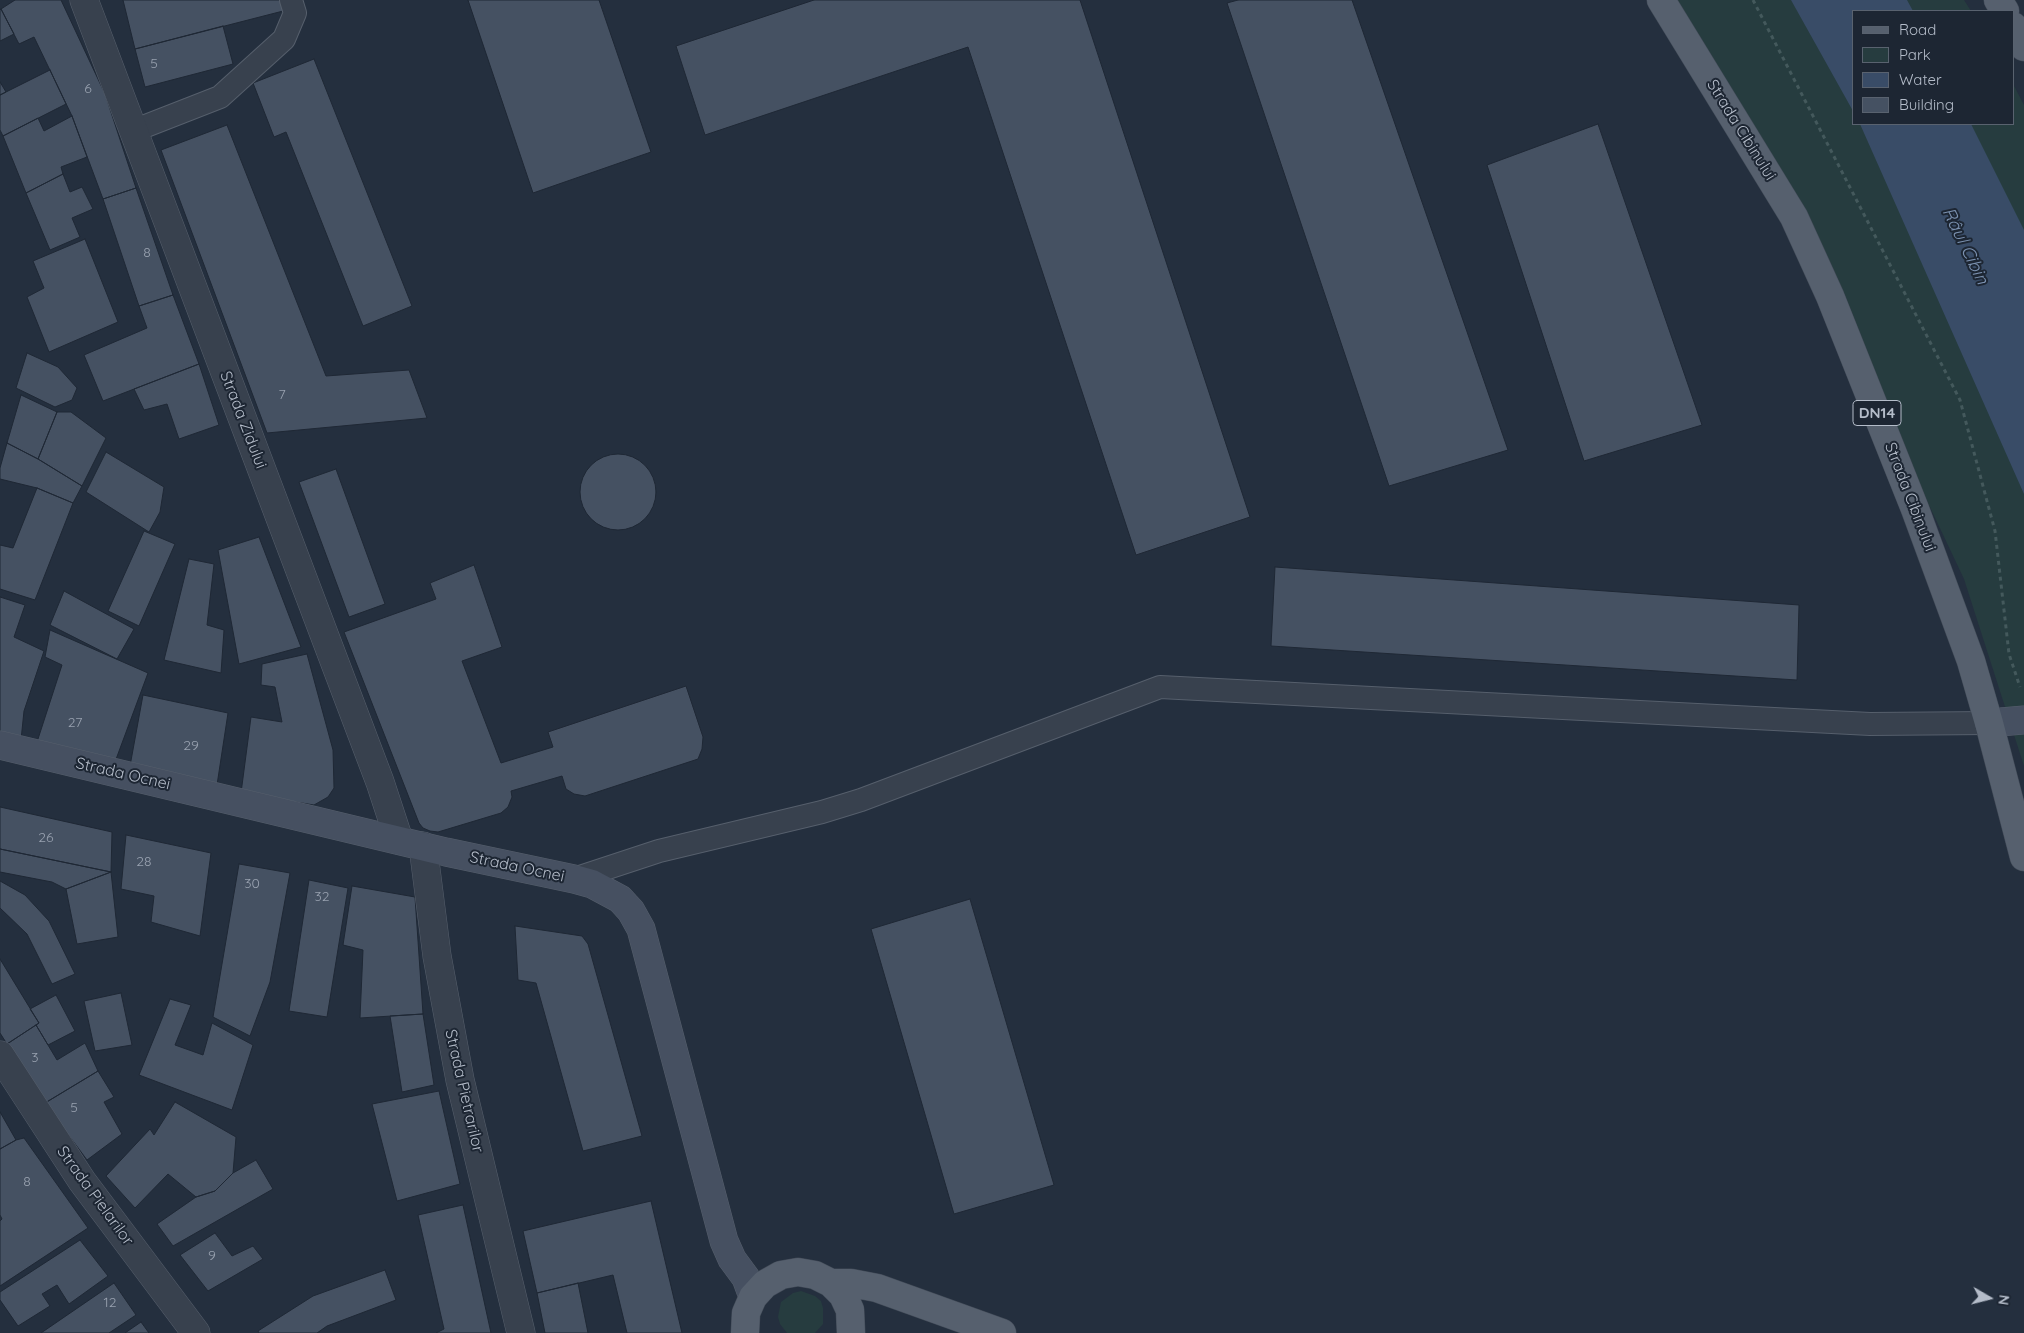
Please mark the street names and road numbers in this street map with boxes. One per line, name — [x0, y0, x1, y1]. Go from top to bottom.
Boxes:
street label: Strada Cibinului — [1702, 76, 1780, 184]
street label: Strada Zidului — [216, 369, 270, 471]
road number: DN14 — [1853, 400, 1901, 426]
street label: Strada Cibinului — [1880, 440, 1940, 554]
street label: Strada Ocnei — [74, 754, 172, 794]
street label: Strada Ocnei — [468, 848, 566, 886]
street label: Strada Pietrarilor — [440, 1028, 488, 1154]
street label: Strada Pielarilor — [53, 1143, 137, 1249]

